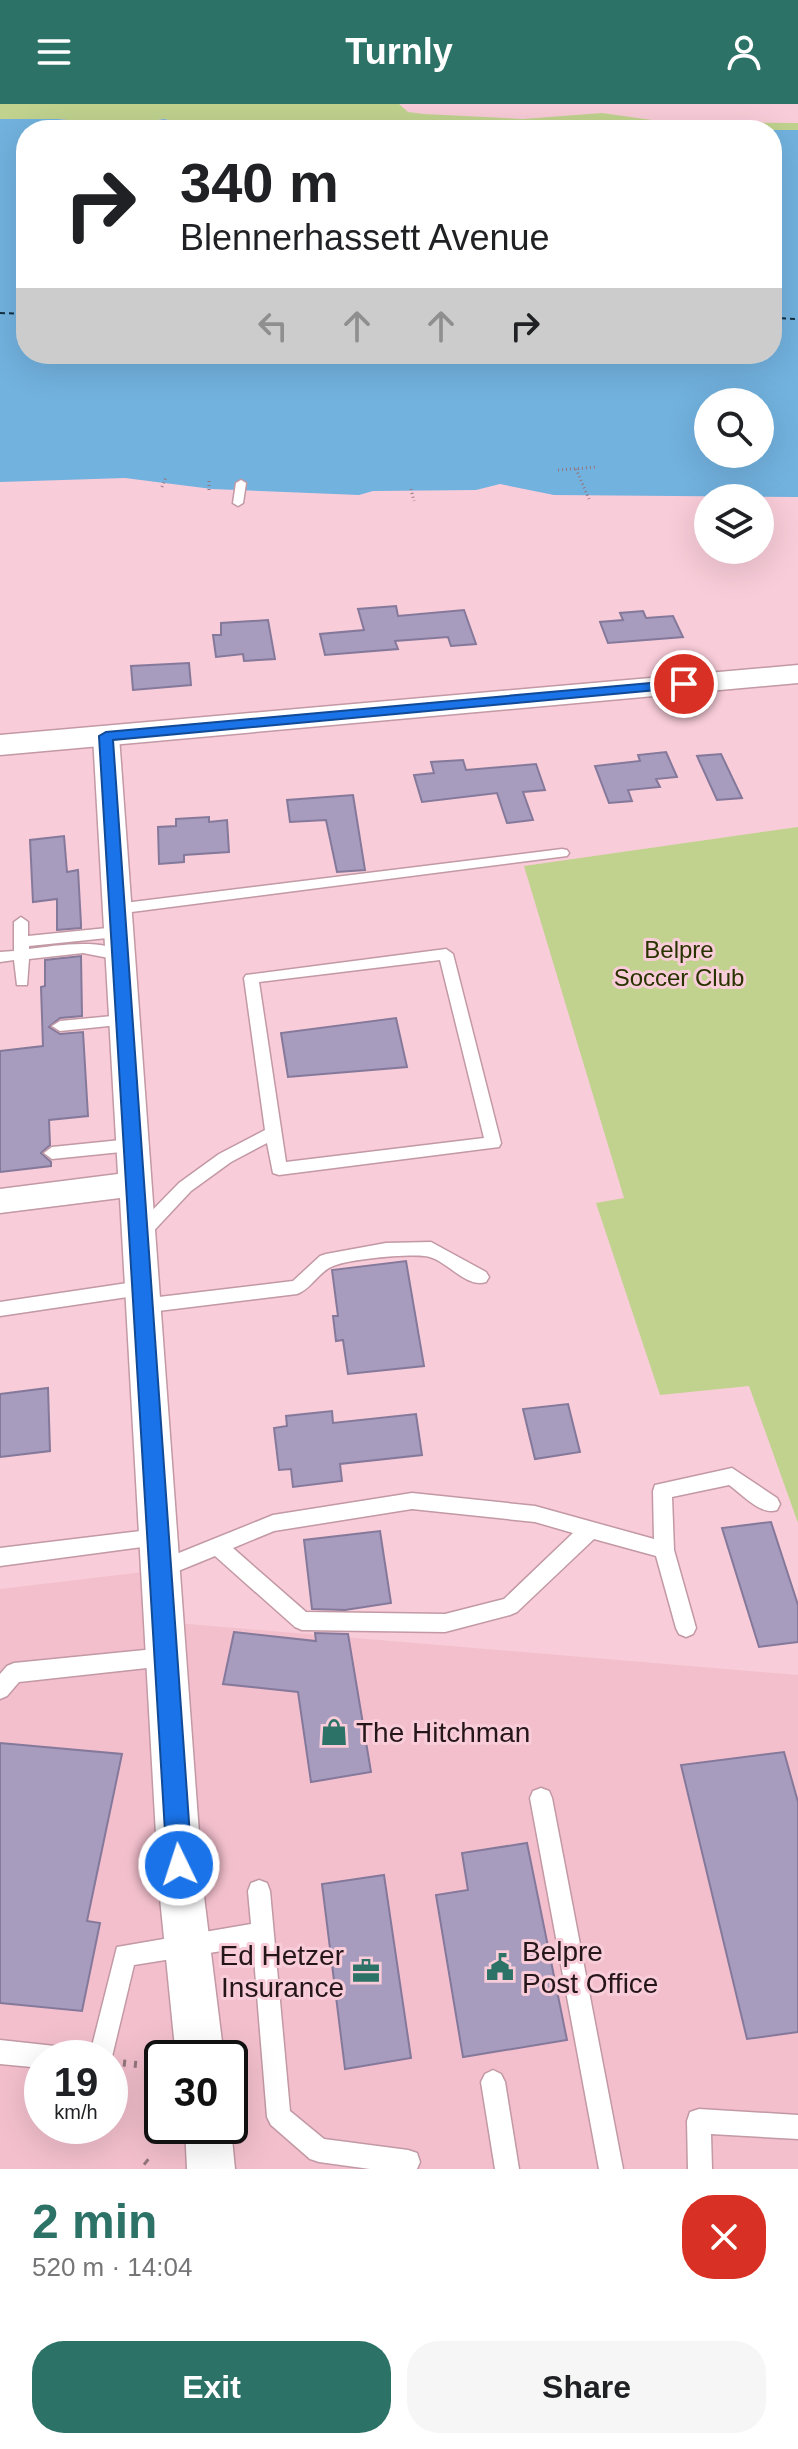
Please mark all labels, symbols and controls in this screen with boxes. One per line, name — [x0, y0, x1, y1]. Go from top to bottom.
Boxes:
icon: menu — [32, 30, 76, 74]
icon: person — [722, 30, 766, 74]
text: Turnly — [345, 31, 453, 72]
text: 340 m — [180, 151, 339, 214]
icon: right — [48, 152, 152, 256]
text: Blennerhassett Avenue — [180, 217, 550, 258]
icon: left — [251, 304, 295, 348]
icon: ahead — [335, 304, 379, 348]
icon: ahead — [419, 304, 463, 348]
icon: right — [503, 304, 547, 348]
map controls — [694, 388, 774, 564]
button: search — [694, 388, 774, 468]
button: layers — [694, 484, 774, 564]
pin — [650, 650, 718, 718]
icon: arrive — [662, 662, 706, 706]
park label: Belpre Soccer Club — [614, 936, 744, 991]
shop icon: The Hitchman — [319, 1717, 349, 1747]
place label: The Hitchman — [356, 1717, 530, 1748]
position arrow — [137, 1823, 221, 1907]
place label: Belpre Post Office — [522, 1936, 658, 1999]
place label: Ed Hetzer Insurance — [220, 1940, 344, 2003]
public building icon: Belpre Post Office — [485, 1952, 515, 1982]
office icon: Ed Hetzer Insurance — [351, 1956, 381, 1986]
speed limit sign: 30 — [144, 2040, 248, 2144]
text: 19 — [54, 2060, 98, 2104]
text: km/h — [54, 2101, 98, 2123]
text: 2 min — [32, 2195, 157, 2248]
button: close — [682, 2195, 766, 2279]
text: 520 m · 14:04 — [32, 2252, 192, 2282]
button: Exit — [32, 2341, 391, 2433]
button: Share — [407, 2341, 766, 2433]

